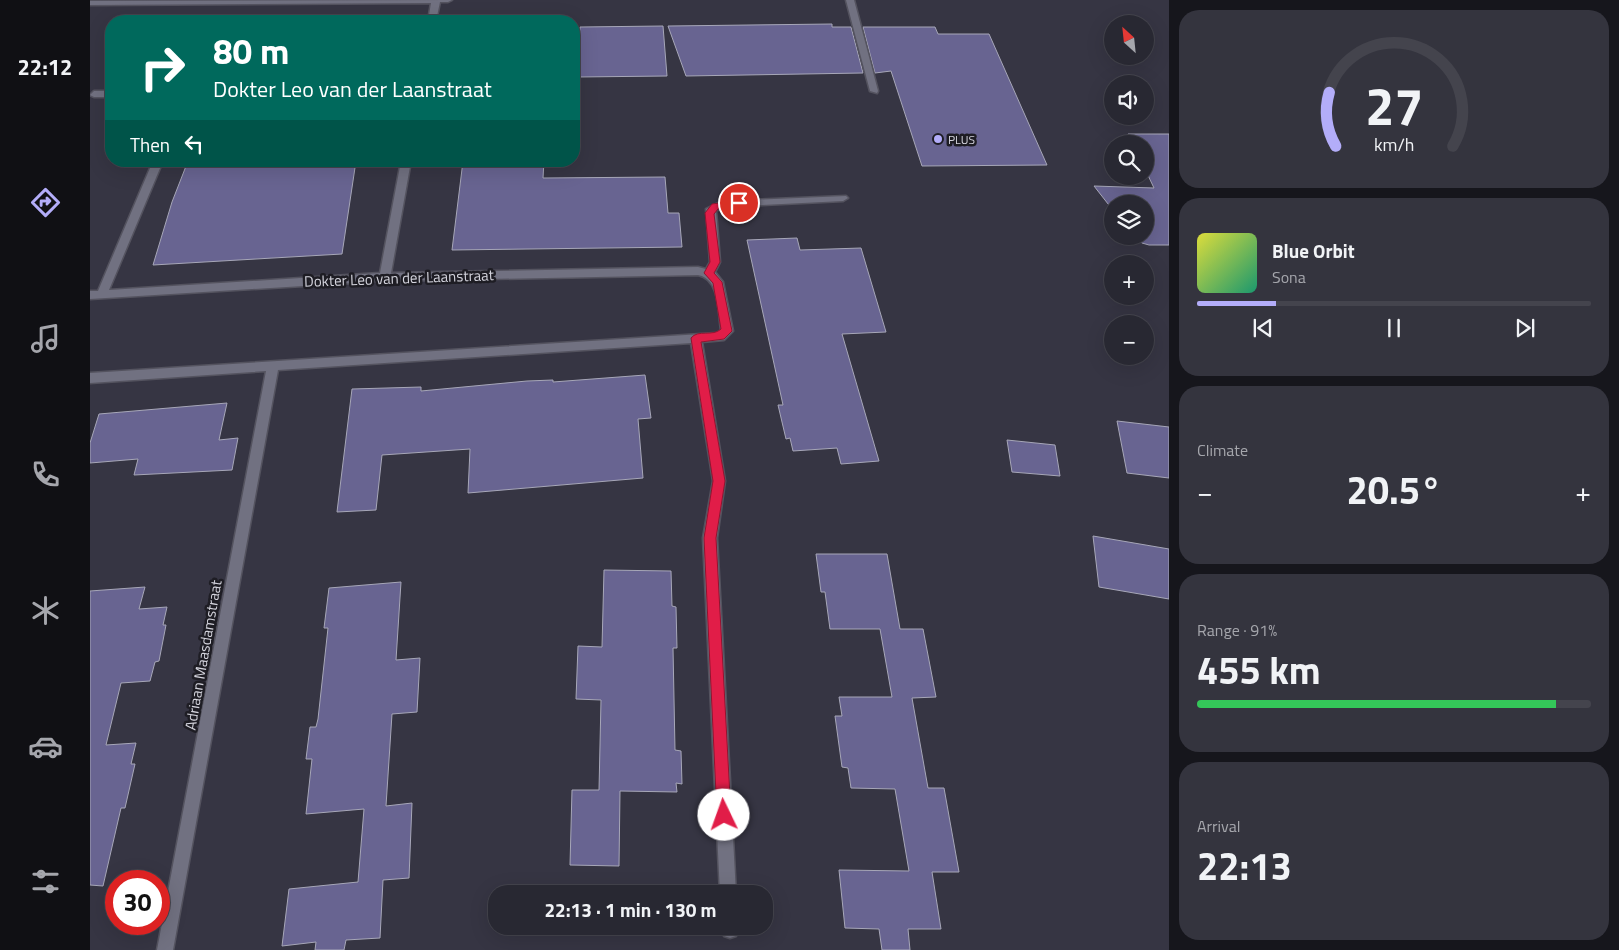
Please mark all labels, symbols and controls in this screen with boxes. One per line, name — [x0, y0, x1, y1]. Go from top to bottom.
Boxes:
north arrow — [1104, 15, 1154, 65]
map controls — [1104, 15, 1154, 365]
text: 80 m — [213, 24, 289, 78]
icon: right — [130, 35, 195, 100]
text: 22:12 — [18, 50, 72, 84]
text: 27 — [1365, 66, 1423, 145]
text: Dokter Leo van der Laanstraat — [213, 72, 492, 106]
button: sound — [1104, 75, 1154, 125]
text: Then — [130, 130, 170, 159]
icon: left — [180, 130, 208, 158]
place label: PLUS — [948, 130, 975, 149]
text: km/h — [1374, 131, 1414, 158]
marker: PLUS — [932, 133, 944, 145]
button: search — [1104, 135, 1154, 185]
pin — [718, 182, 760, 224]
icon: directions — [28, 185, 63, 220]
icon: arrive — [725, 189, 753, 217]
button: layers — [1104, 195, 1154, 245]
text: Blue Orbit — [1272, 236, 1355, 265]
button: + — [1104, 255, 1154, 305]
street label: Dokter Leo van der Laanstraat — [304, 263, 495, 293]
text: Sona — [1272, 265, 1306, 289]
icon: previous — [1249, 314, 1277, 342]
icon: pause — [1380, 314, 1408, 342]
icon: next — [1511, 314, 1539, 342]
button: − — [1104, 315, 1154, 365]
icon: music — [28, 321, 63, 356]
text: Climate — [1197, 438, 1248, 462]
icon: phone — [28, 457, 63, 492]
text: 20.5° — [1347, 461, 1441, 519]
text: − — [1197, 470, 1213, 513]
text: + — [1575, 470, 1591, 513]
street label: Adriaan Maasdamstraat — [178, 577, 228, 732]
icon: climate — [28, 593, 63, 628]
text: Range · 91% — [1197, 618, 1277, 642]
text: 455 km — [1197, 641, 1321, 699]
icon: car — [28, 729, 63, 764]
position arrow — [697, 788, 749, 840]
text: Arrival — [1197, 814, 1240, 838]
text: 22:13 — [1197, 837, 1292, 895]
icon: filters — [28, 864, 63, 899]
speed limit sign: 30 — [105, 870, 170, 935]
text: 22:13 · 1 min · 130 m — [544, 895, 717, 924]

